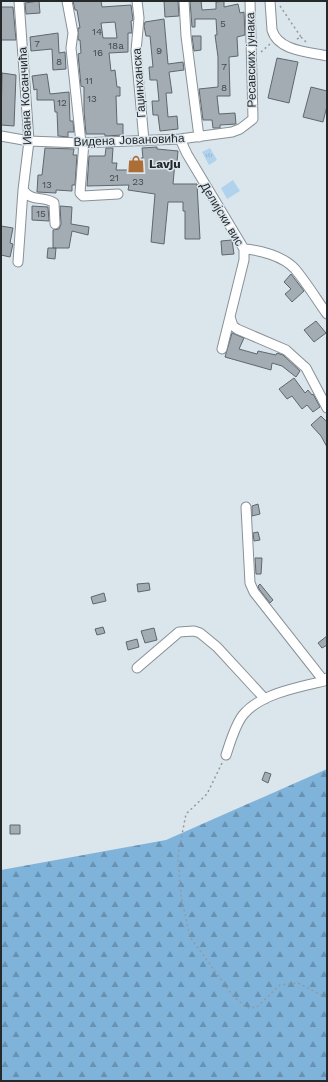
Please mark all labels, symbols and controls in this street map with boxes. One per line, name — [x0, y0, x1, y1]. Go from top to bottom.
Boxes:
street label: Ресавских јунака — [243, 12, 259, 108]
house number: 5 — [220, 18, 226, 29]
house number: 14 — [92, 26, 102, 37]
house number: 7 — [34, 38, 40, 49]
house number: 18a — [108, 40, 124, 51]
house number: 9 — [156, 45, 162, 56]
street label: Ивана Косанчића — [15, 46, 35, 145]
house number: 16 — [93, 47, 103, 58]
street label: Гаџинханска — [130, 47, 148, 118]
house number: 8 — [56, 56, 62, 67]
house number: 7 — [221, 61, 227, 72]
house number: 11 — [85, 75, 93, 86]
house number: 8 — [221, 82, 227, 93]
house number: 13 — [87, 93, 97, 104]
house number: 12 — [57, 97, 67, 108]
street label: Видена Јовановића — [73, 131, 185, 149]
shop icon: Lavju — [126, 154, 146, 174]
place label: Lavju — [149, 157, 181, 171]
house number: 21 — [109, 172, 119, 183]
house number: 23 — [132, 176, 144, 187]
house number: 13 — [42, 179, 52, 190]
street label: Делијски вис — [197, 180, 247, 248]
house number: 15 — [36, 208, 46, 219]

